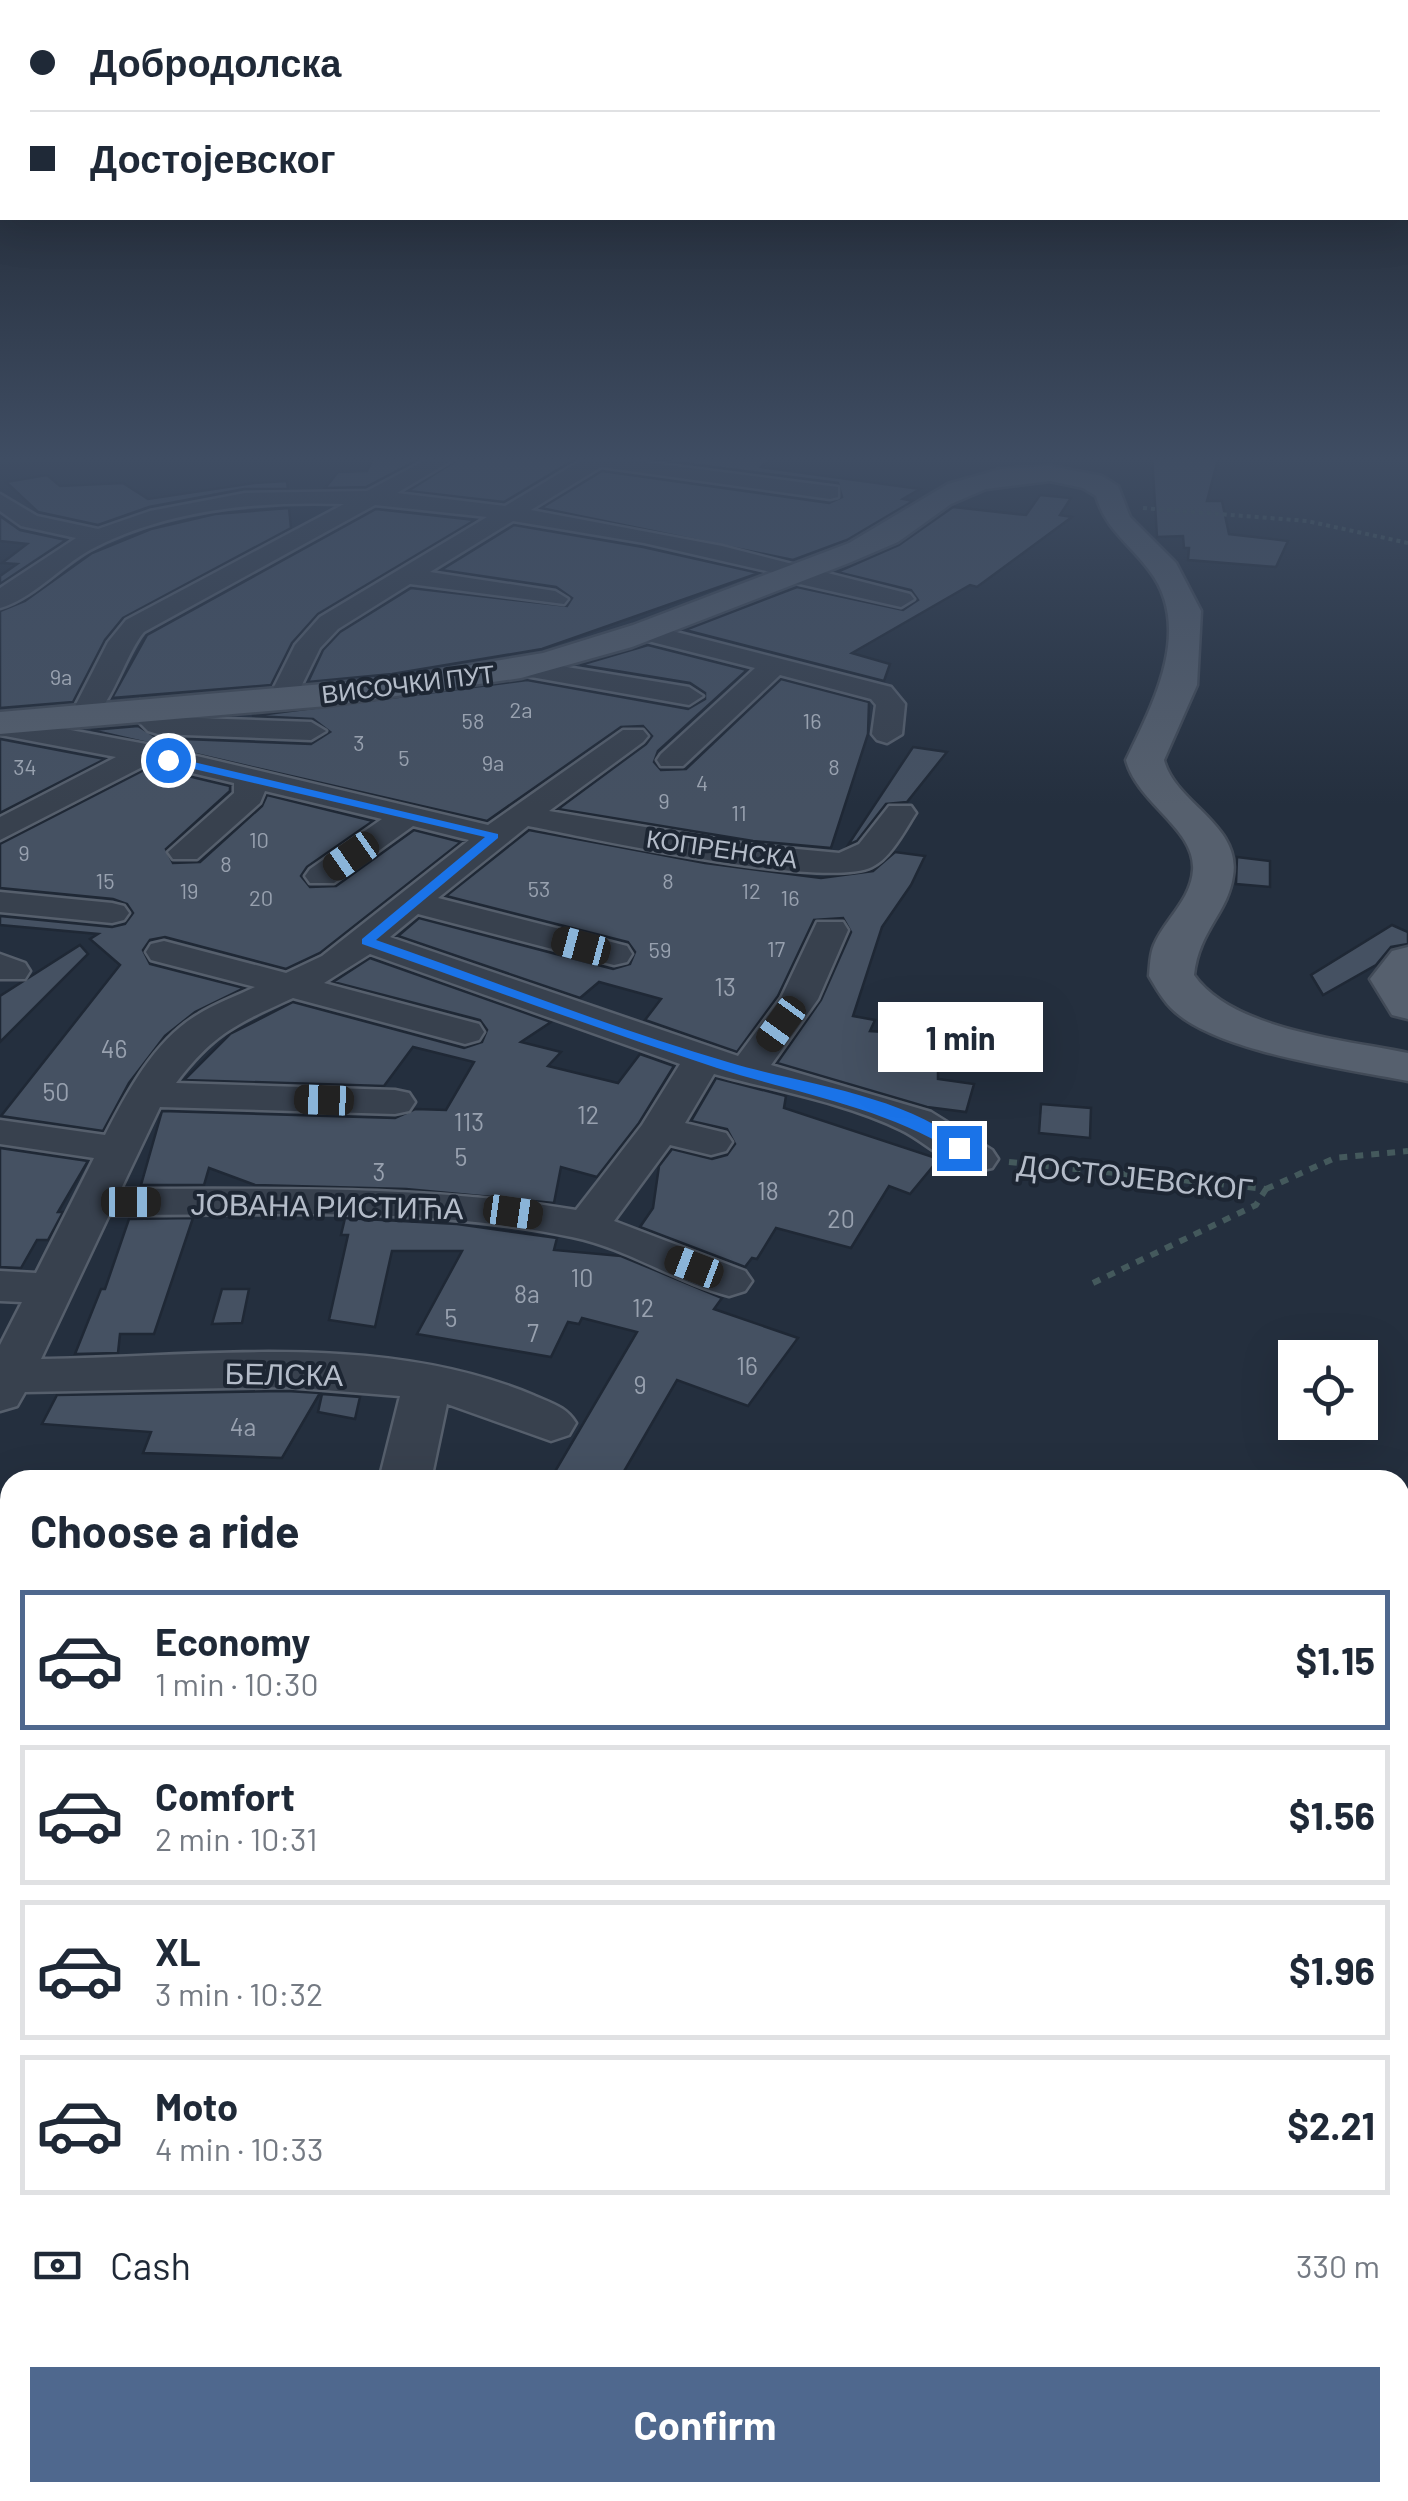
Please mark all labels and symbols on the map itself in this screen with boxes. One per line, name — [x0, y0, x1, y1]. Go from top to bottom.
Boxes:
street label: ВИСОЧКИ ПУТ — [320, 657, 496, 709]
house number: 9a — [50, 663, 72, 689]
house number: 2a — [509, 696, 533, 722]
house number: 58 — [462, 707, 484, 733]
house number: 16 — [802, 707, 822, 733]
house number: 3 — [353, 729, 365, 755]
route start — [146, 738, 191, 783]
house number: 5 — [398, 744, 410, 770]
house number: 9a — [482, 749, 504, 775]
house number: 34 — [13, 753, 37, 779]
house number: 8 — [828, 753, 840, 779]
house number: 4 — [696, 769, 708, 795]
house number: 9 — [658, 787, 670, 813]
house number: 11 — [731, 799, 747, 825]
street label: КОПРЕНСКА — [644, 823, 800, 874]
house number: 10 — [249, 826, 269, 852]
car — [318, 827, 384, 885]
house number: 9 — [18, 839, 30, 865]
house number: 8 — [220, 850, 232, 876]
house number: 15 — [95, 867, 115, 893]
house number: 8 — [662, 867, 674, 893]
house number: 53 — [528, 875, 550, 901]
house number: 19 — [179, 877, 199, 903]
house number: 12 — [741, 877, 761, 903]
house number: 20 — [249, 884, 273, 910]
house number: 16 — [780, 884, 800, 910]
car — [548, 924, 614, 968]
house number: 17 — [767, 935, 785, 961]
house number: 59 — [649, 936, 671, 962]
house number: 13 — [714, 971, 736, 1001]
car — [751, 991, 811, 1057]
callout: 1 min — [876, 1003, 1042, 1073]
house number: 46 — [101, 1033, 127, 1063]
house number: 50 — [43, 1076, 69, 1106]
car — [293, 1084, 355, 1116]
house number: 12 — [577, 1099, 599, 1129]
house number: 113 — [454, 1106, 484, 1136]
route end — [937, 1126, 982, 1171]
house number: 5 — [455, 1141, 467, 1171]
street label: ДОСТОЈЕВСКОГ — [1015, 1146, 1255, 1206]
house number: 3 — [373, 1156, 385, 1186]
house number: 18 — [757, 1175, 779, 1205]
street label: ЈОВАНА РИСТИЋА — [190, 1185, 464, 1225]
car — [101, 1187, 161, 1217]
car — [481, 1193, 545, 1231]
house number: 20 — [827, 1203, 855, 1233]
car — [661, 1242, 727, 1292]
house number: 10 — [571, 1262, 593, 1292]
house number: 8a — [514, 1278, 540, 1308]
house number: 12 — [632, 1292, 654, 1322]
house number: 5 — [445, 1302, 457, 1332]
house number: 7 — [527, 1317, 539, 1347]
house number: 16 — [736, 1350, 758, 1380]
street label: БЕЛСКА — [224, 1354, 344, 1392]
house number: 9 — [633, 1369, 647, 1399]
house number: 4a — [230, 1411, 256, 1441]

